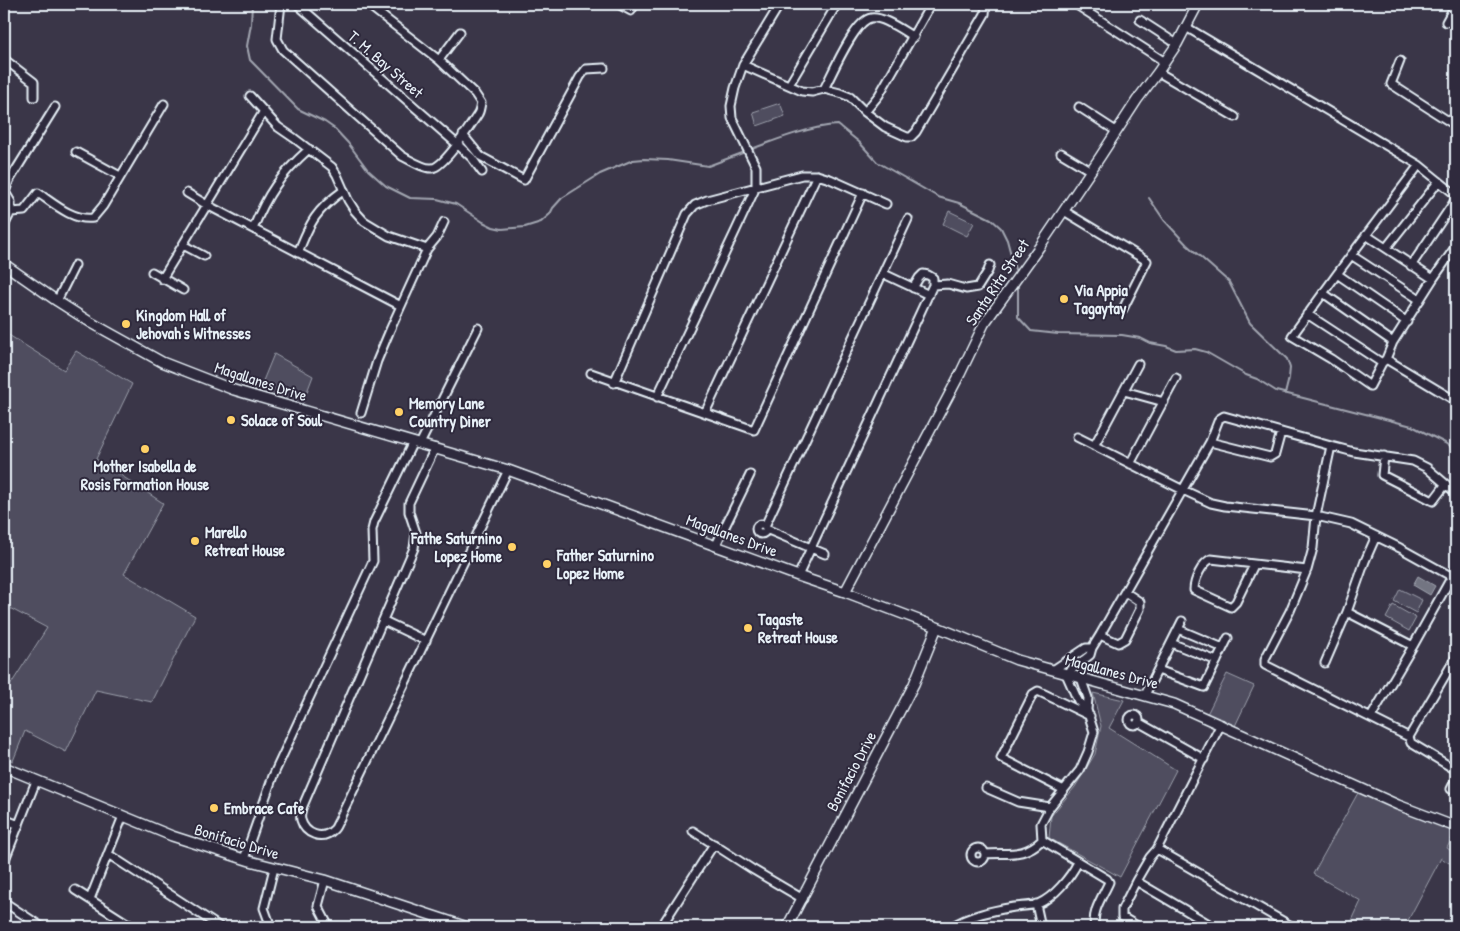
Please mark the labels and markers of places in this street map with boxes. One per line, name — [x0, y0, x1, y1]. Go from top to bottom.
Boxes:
place label: Via Appia Tagaytay — [1073, 279, 1129, 320]
marker: Via Appia Tagaytay — [1058, 293, 1070, 305]
place label: Kingdom Hall of Jehovah's Witnesses — [136, 304, 252, 344]
marker: Kingdom Hall of Jehovah's Witnesses — [120, 318, 132, 330]
place label: Memory Lane Country Diner — [409, 392, 492, 433]
marker: Memory Lane Country Diner — [393, 406, 405, 418]
place label: Solace of Soul — [241, 409, 323, 431]
marker: Solace of Soul — [225, 414, 237, 426]
marker: Mother Isabella de Rosis Formation House — [139, 443, 151, 455]
place label: Mother Isabella de Rosis Formation House — [81, 455, 210, 495]
place label: Marello Retreat House — [205, 521, 286, 561]
place label: Fathe Saturnino Lopez Home — [410, 527, 503, 568]
marker: Marello Retreat House — [189, 535, 201, 547]
marker: Fathe Saturnino Lopez Home — [506, 541, 518, 553]
place label: Father Saturnino Lopez Home — [556, 544, 654, 585]
marker: Father Saturnino Lopez Home — [541, 558, 553, 570]
place label: Tagaste Retreat House — [757, 608, 839, 648]
marker: Tagaste Retreat House — [742, 622, 754, 634]
place label: Embrace Cafe — [224, 797, 305, 819]
marker: Embrace Cafe — [208, 802, 220, 814]

